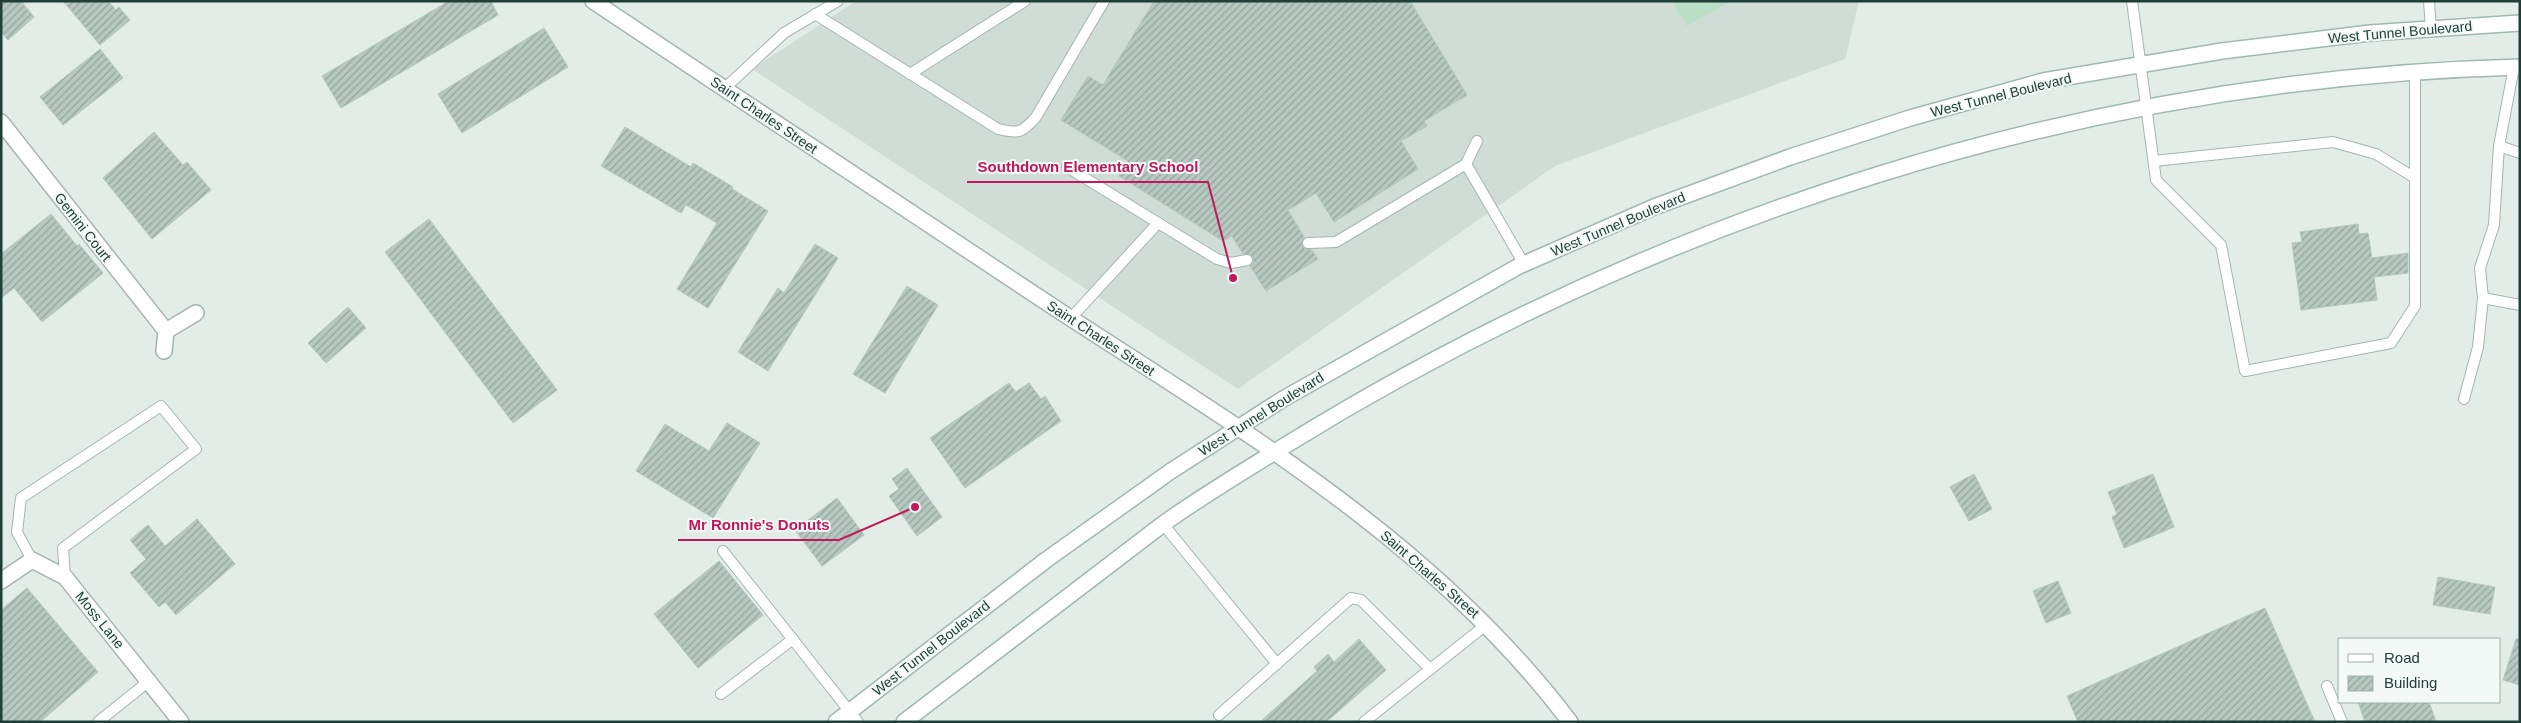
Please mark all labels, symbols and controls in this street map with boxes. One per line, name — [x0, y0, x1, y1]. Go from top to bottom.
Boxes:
street label: West Tunnel Boulevard — [2327, 18, 2473, 46]
street label: West Tunnel Boulevard — [1929, 70, 2073, 120]
street label: Saint Charles Street — [708, 73, 820, 157]
callout: Southdown Elementary School — [967, 152, 1208, 182]
text: Southdown Elementary School — [978, 158, 1198, 175]
street label: West Tunnel Boulevard — [1548, 188, 1688, 260]
street label: Gemini Court — [51, 190, 115, 265]
street label: Saint Charles Street — [1044, 297, 1158, 379]
street label: West Tunnel Boulevard — [1195, 369, 1327, 459]
callout: Mr Ronnie's Donuts — [678, 510, 839, 540]
text: Mr Ronnie's Donuts — [688, 516, 830, 533]
street label: Saint Charles Street — [1377, 527, 1483, 621]
street label: Moss Lane — [72, 588, 128, 652]
street label: West Tunnel Boulevard — [869, 597, 993, 699]
legend — [2338, 638, 2501, 703]
text: Road — [2384, 649, 2420, 666]
text: Building — [2384, 674, 2437, 691]

